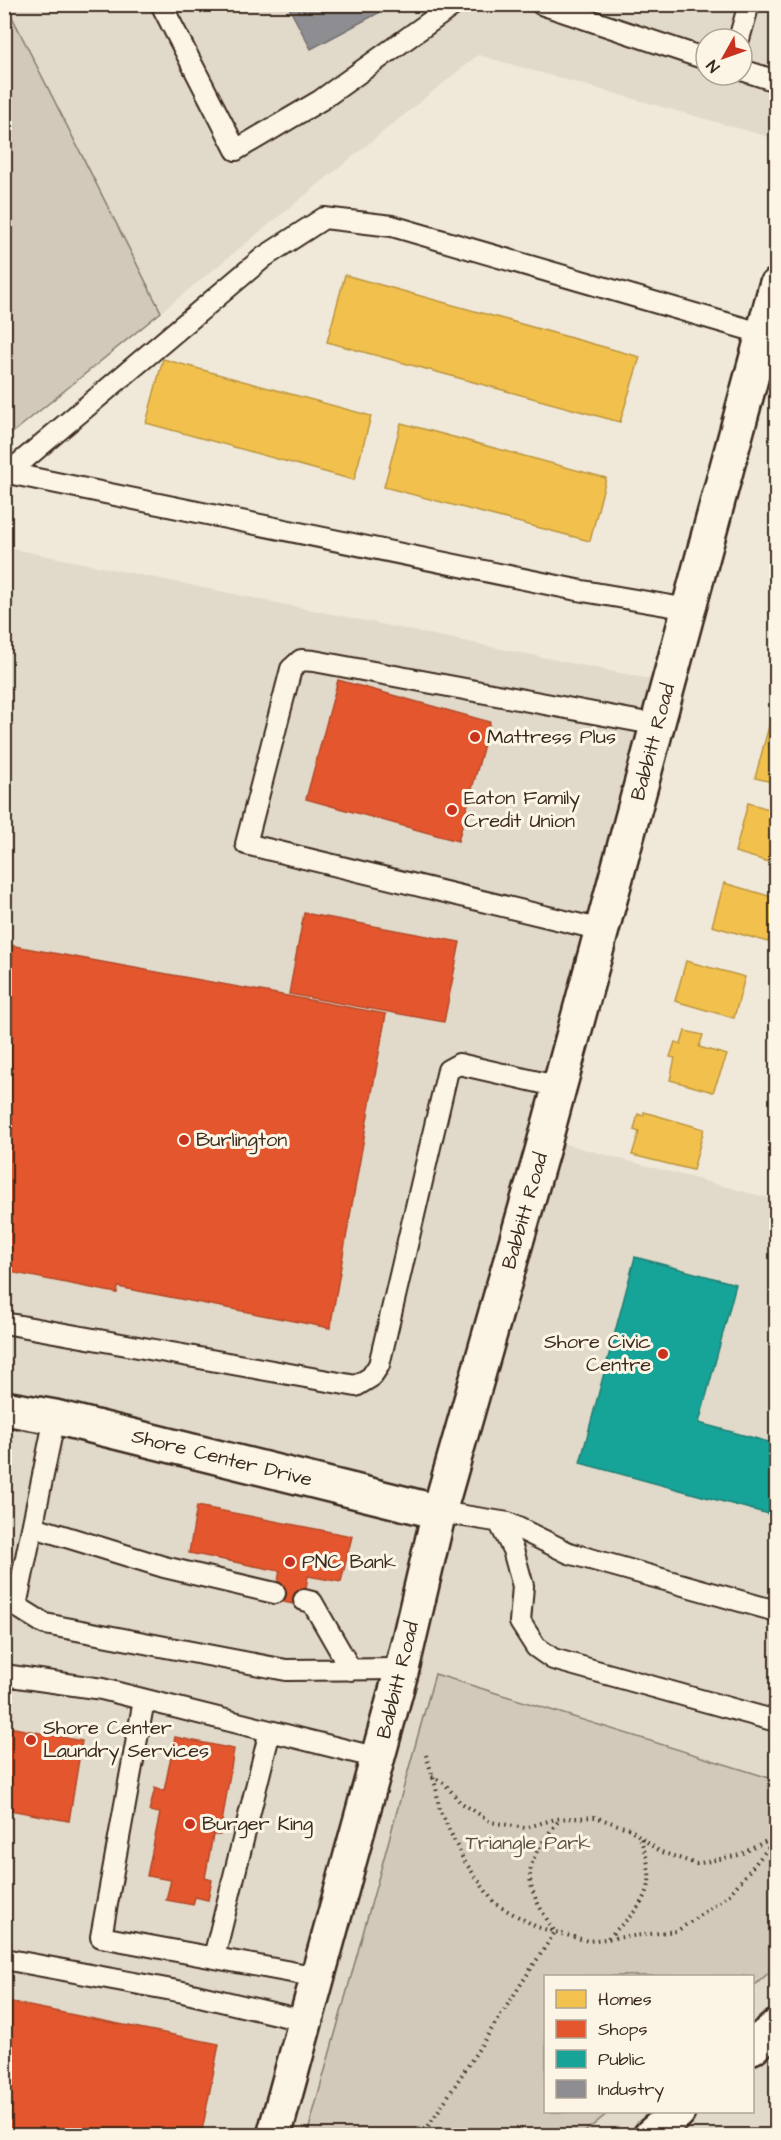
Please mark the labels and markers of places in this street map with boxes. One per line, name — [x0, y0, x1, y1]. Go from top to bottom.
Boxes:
place label: Mattress Plus — [487, 723, 616, 751]
marker: Mattress Plus — [468, 730, 482, 744]
place label: Eaton Family Credit Union — [464, 784, 580, 835]
marker: Eaton Family Credit Union — [445, 803, 459, 817]
place label: Burlington — [196, 1126, 287, 1155]
marker: Burlington — [177, 1133, 191, 1147]
place label: Shore Civic Centre — [544, 1328, 651, 1379]
marker: Shore Civic Centre — [656, 1347, 670, 1361]
place label: PNC Bank — [302, 1548, 396, 1576]
marker: PNC Bank — [283, 1555, 297, 1569]
place label: Shore Center Laundry Services — [43, 1714, 209, 1766]
marker: Shore Center Laundry Services — [24, 1733, 38, 1747]
place label: Burger King — [202, 1810, 313, 1839]
marker: Burger King — [183, 1817, 197, 1831]

